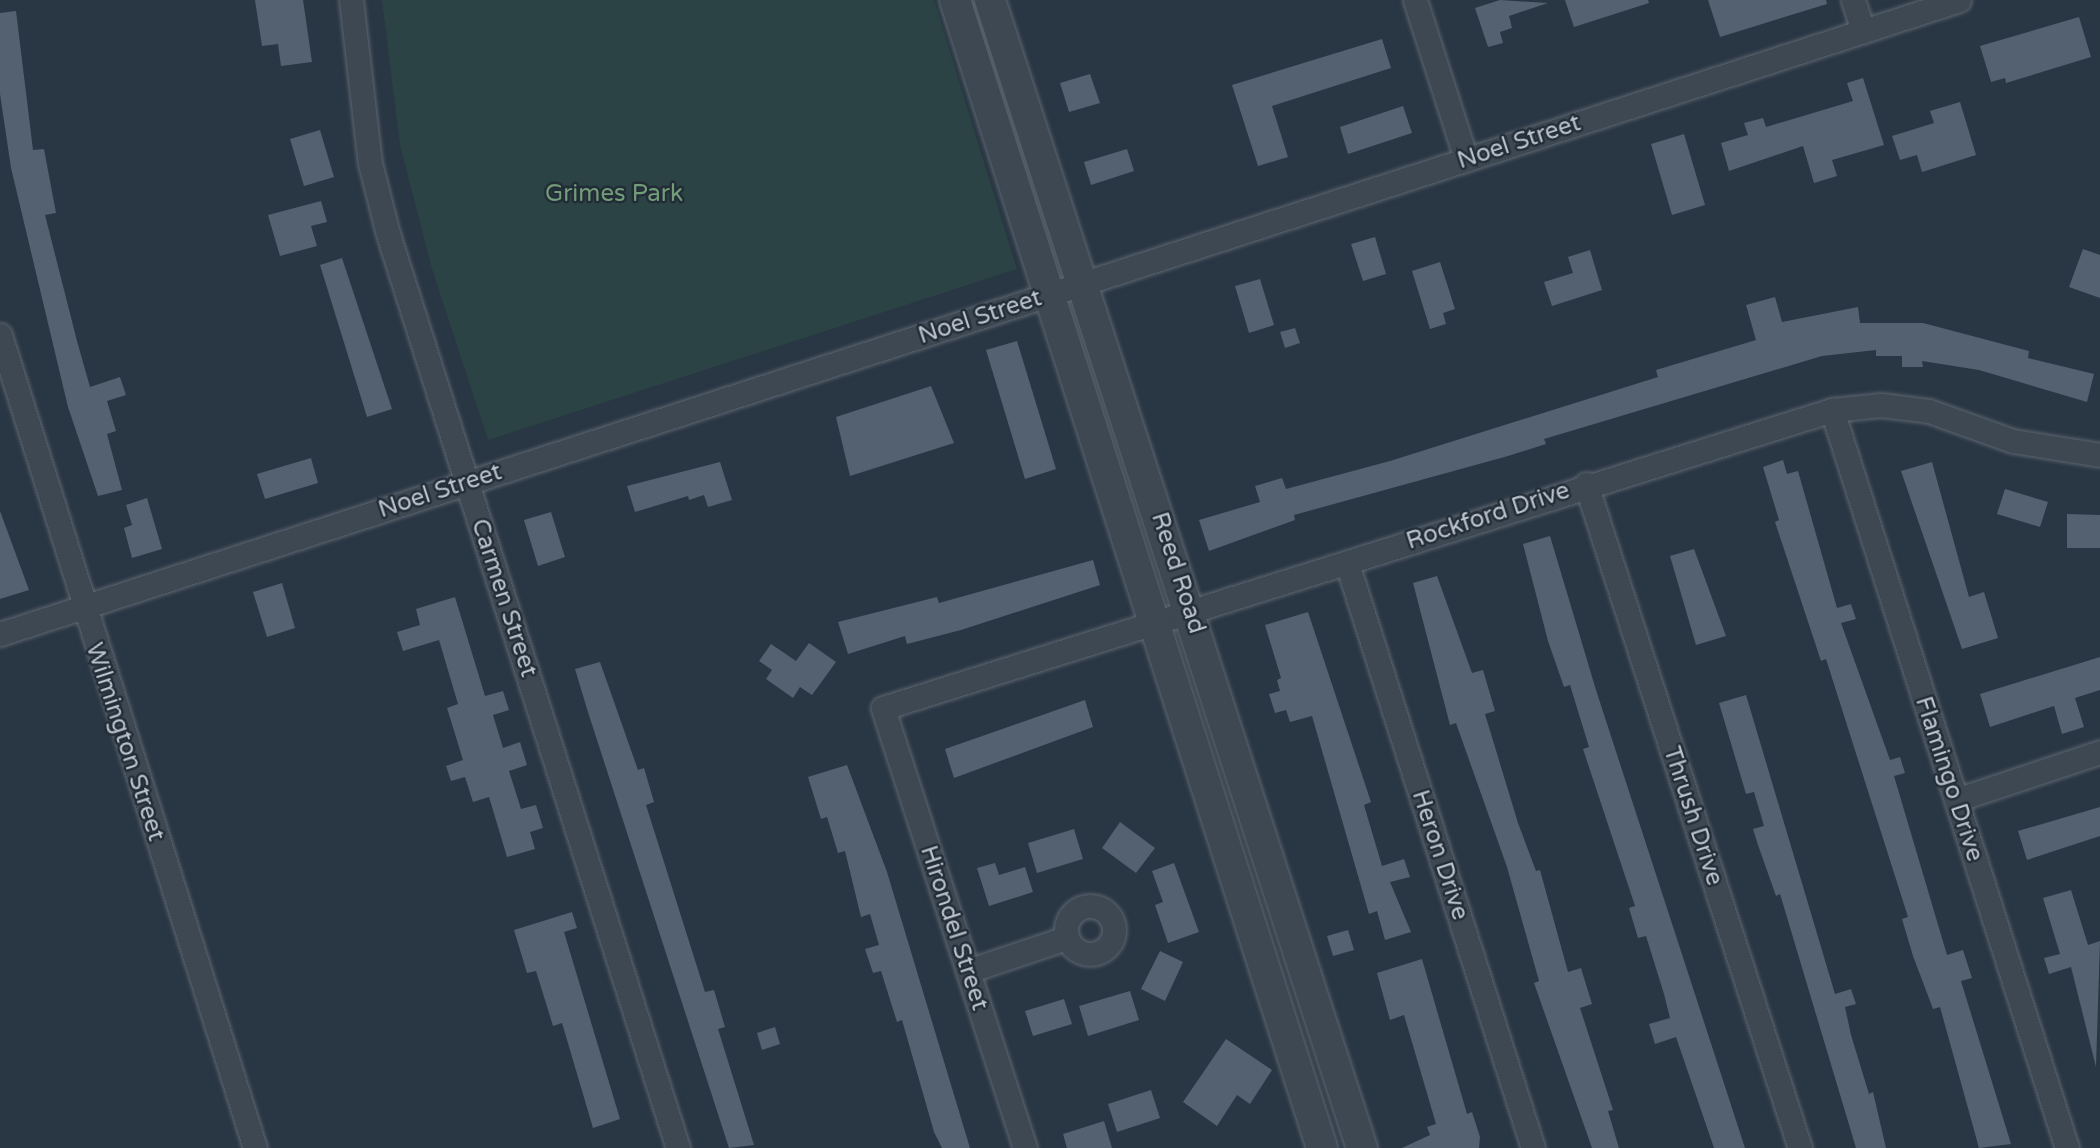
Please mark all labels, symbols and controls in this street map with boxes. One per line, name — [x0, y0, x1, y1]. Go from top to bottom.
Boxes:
street label: Noel Street — [1454, 109, 1584, 175]
park label: Grimes Park — [545, 180, 683, 208]
street label: Noel Street — [915, 284, 1045, 350]
street label: Noel Street — [375, 458, 505, 524]
street label: Rockford Drive — [1403, 476, 1573, 556]
street label: Reed Road — [1145, 509, 1211, 637]
street label: Carmen Street — [465, 515, 543, 681]
street label: Wilmington Street — [79, 639, 171, 845]
street label: Flamingo Drive — [1909, 693, 1989, 865]
street label: Thrush Drive — [1657, 743, 1729, 889]
street label: Heron Drive — [1405, 786, 1475, 924]
street label: Hirondel Street — [914, 842, 994, 1014]

